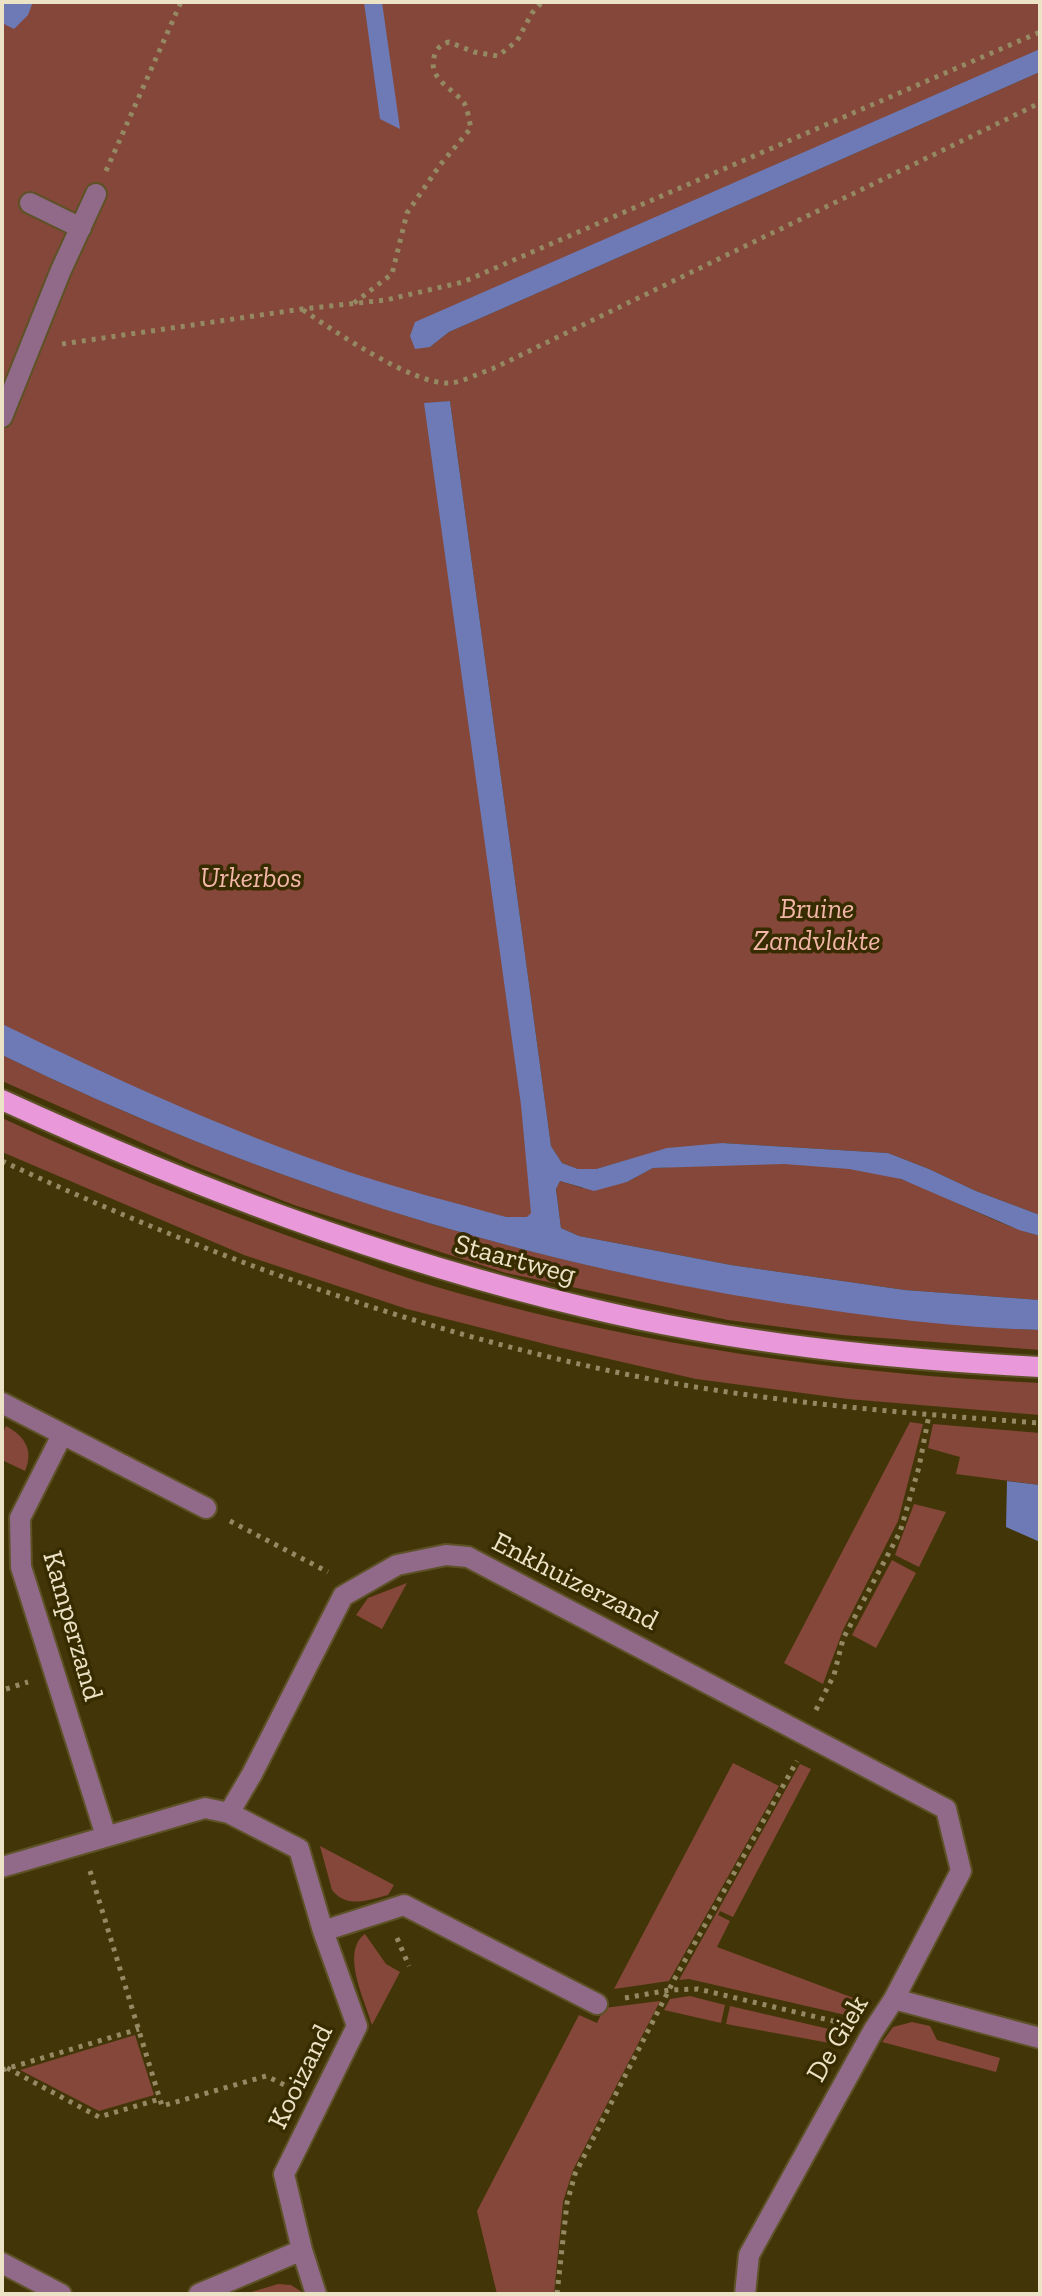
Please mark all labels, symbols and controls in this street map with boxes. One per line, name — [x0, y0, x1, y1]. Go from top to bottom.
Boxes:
park label: Urkerbos — [200, 862, 302, 896]
park label: Bruine Zandvlakte — [754, 893, 880, 959]
street label: Staartweg — [451, 1228, 579, 1292]
street label: Enkhuizerzand — [486, 1526, 664, 1638]
street label: Kamperzand — [35, 1547, 109, 1705]
street label: De Giek — [800, 1990, 876, 2088]
street label: Kooizand — [261, 2019, 341, 2135]

